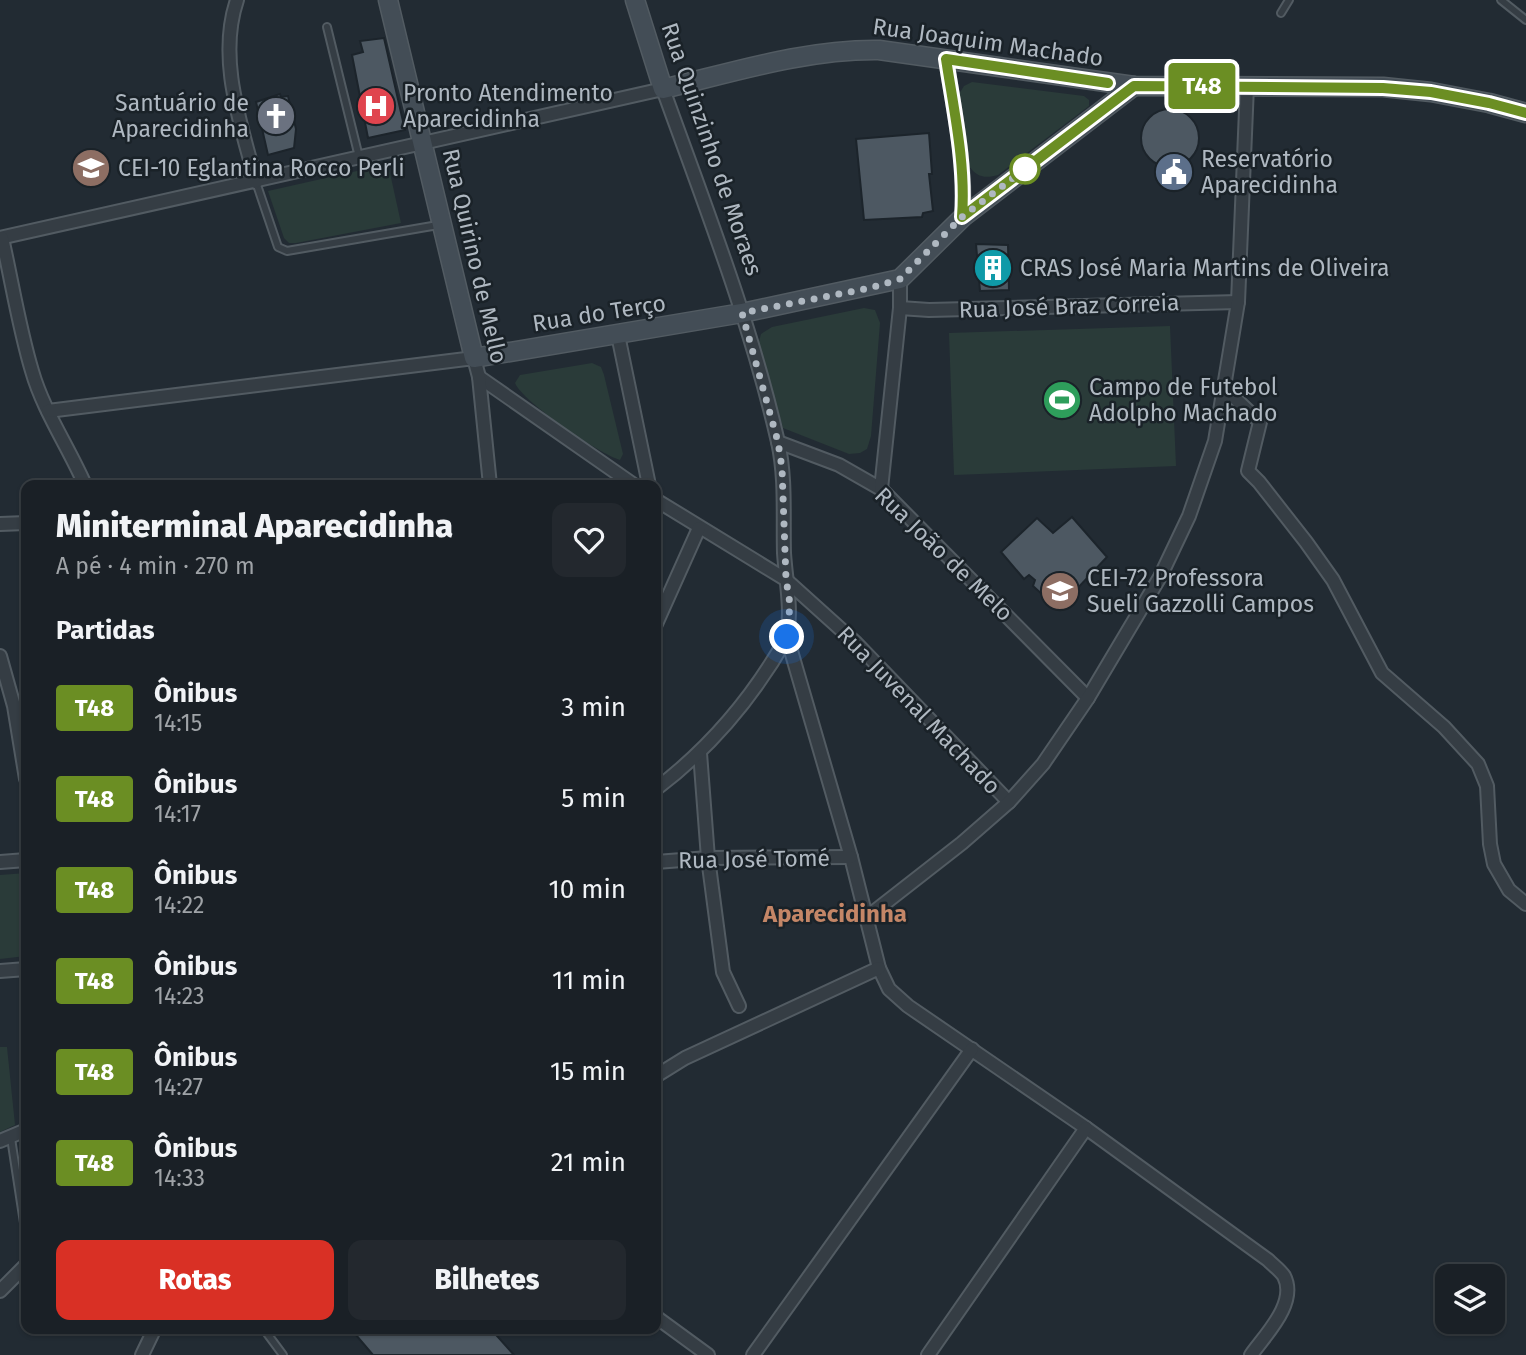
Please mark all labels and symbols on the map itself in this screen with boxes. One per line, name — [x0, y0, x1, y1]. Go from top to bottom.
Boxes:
street label: Rua Joaquim Machado — [871, 12, 1105, 72]
street label: Rua Quinzinho de Moraes — [656, 19, 768, 279]
line badge: T48 — [1162, 63, 1242, 109]
place label: Pronto Atendimento Aparecidinha — [403, 79, 613, 133]
hospital icon: Pronto Atendimento Aparecidinha — [355, 85, 397, 127]
place label: Santuário de Aparecidinha — [112, 89, 249, 143]
church icon: Santuário de Aparecidinha — [255, 95, 297, 137]
place label: Reservatório Aparecidinha — [1201, 145, 1338, 199]
street label: Rua Quirino de Mello — [437, 146, 513, 366]
school or university icon: CEI-10 Eglantina Rocco Perli — [70, 147, 112, 189]
public building icon: Reservatório Aparecidinha — [1153, 151, 1195, 193]
place label: CEI-10 Eglantina Rocco Perli — [118, 154, 405, 182]
unlabelled marker — [1010, 154, 1040, 184]
building icon: CRAS José Maria Martins de Oliveira — [972, 247, 1014, 289]
place label: CRAS José Maria Martins de Oliveira — [1020, 254, 1390, 282]
street label: Rua José Braz Correia — [958, 288, 1180, 324]
street label: Rua do Terço — [530, 289, 668, 337]
place label: Campo de Futebol Adolpho Machado — [1089, 373, 1278, 427]
sports icon: Campo de Futebol Adolpho Machado — [1041, 379, 1083, 421]
street label: Rua João de Melo — [869, 481, 1019, 627]
place label: CEI-72 Professora Sueli Gazzolli Campos — [1087, 564, 1314, 618]
school or university icon: CEI-72 Professora Sueli Gazzolli Campos — [1039, 570, 1081, 612]
your location — [769, 619, 804, 654]
street label: Rua Juvenal Machado — [831, 620, 1007, 800]
street label: Rua José Tomé — [678, 844, 830, 874]
district label: Aparecidinha — [762, 900, 907, 928]

